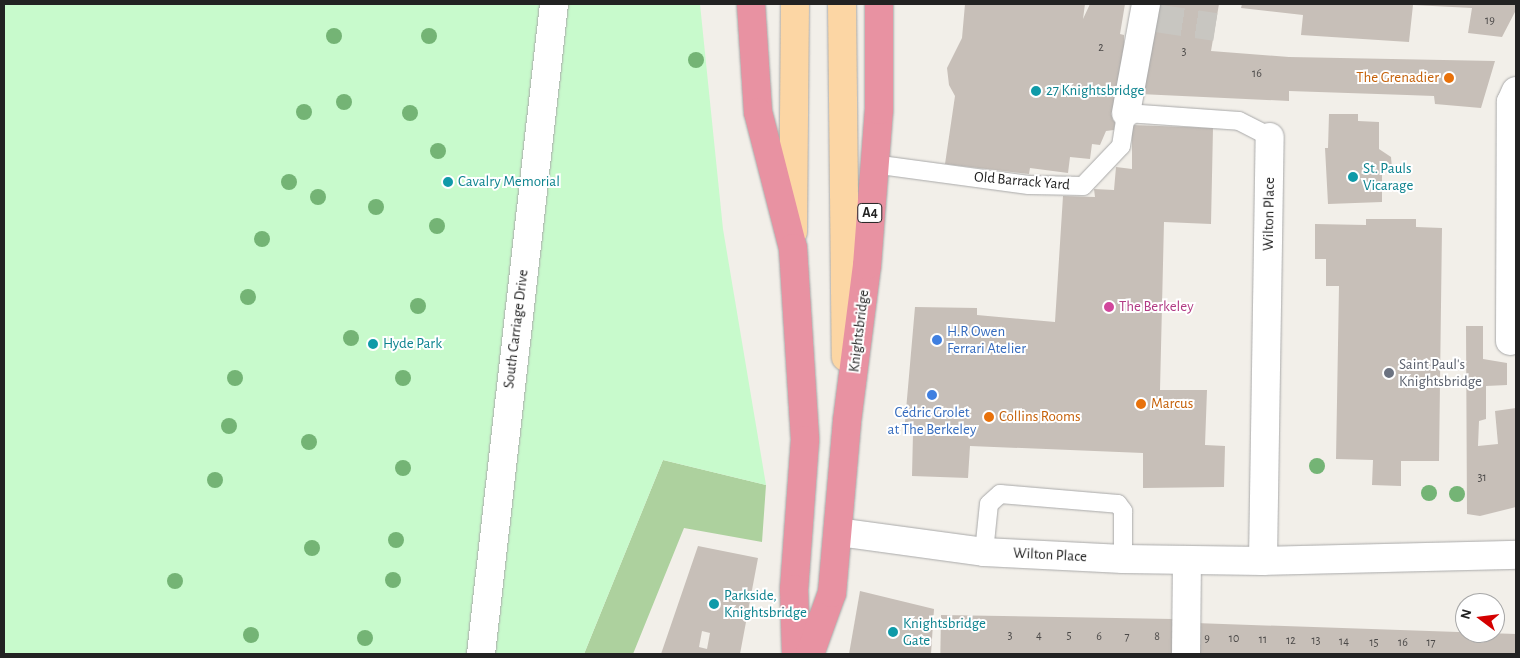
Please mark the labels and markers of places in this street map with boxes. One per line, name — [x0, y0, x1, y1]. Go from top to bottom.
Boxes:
place label: The Grenadier — [1356, 69, 1439, 87]
marker: The Grenadier — [1443, 72, 1455, 84]
place label: 27 Knightsbridge — [1046, 82, 1144, 100]
marker: 27 Knightsbridge — [1030, 85, 1042, 97]
place label: St. Pauls Vicarage — [1363, 159, 1413, 194]
marker: St. Pauls Vicarage — [1347, 171, 1359, 183]
place label: Cavalry Memorial — [458, 173, 560, 191]
marker: Cavalry Memorial — [442, 176, 454, 188]
place label: The Berkeley — [1119, 298, 1194, 316]
marker: The Berkeley — [1103, 301, 1115, 313]
place label: H.R Owen Ferrari Atelier — [947, 322, 1026, 357]
marker: H.R Owen Ferrari Atelier — [931, 334, 943, 346]
place label: Hyde Park — [383, 335, 442, 353]
marker: Hyde Park — [367, 338, 379, 350]
place label: Saint Paul's Knightsbridge — [1399, 355, 1482, 390]
marker: Saint Paul's Knightsbridge — [1383, 367, 1395, 379]
marker: Cédric Grolet at The Berkeley — [926, 389, 938, 401]
place label: Marcus — [1151, 395, 1193, 413]
marker: Marcus — [1135, 398, 1147, 410]
place label: Cédric Grolet at The Berkeley — [888, 403, 976, 438]
place label: Collins Rooms — [999, 408, 1081, 426]
marker: Collins Rooms — [983, 411, 995, 423]
place label: Parkside, Knightsbridge — [724, 586, 807, 621]
marker: Parkside, Knightsbridge — [708, 598, 720, 610]
place label: Knightsbridge Gate — [903, 614, 986, 649]
marker: Knightsbridge Gate — [887, 626, 899, 638]

